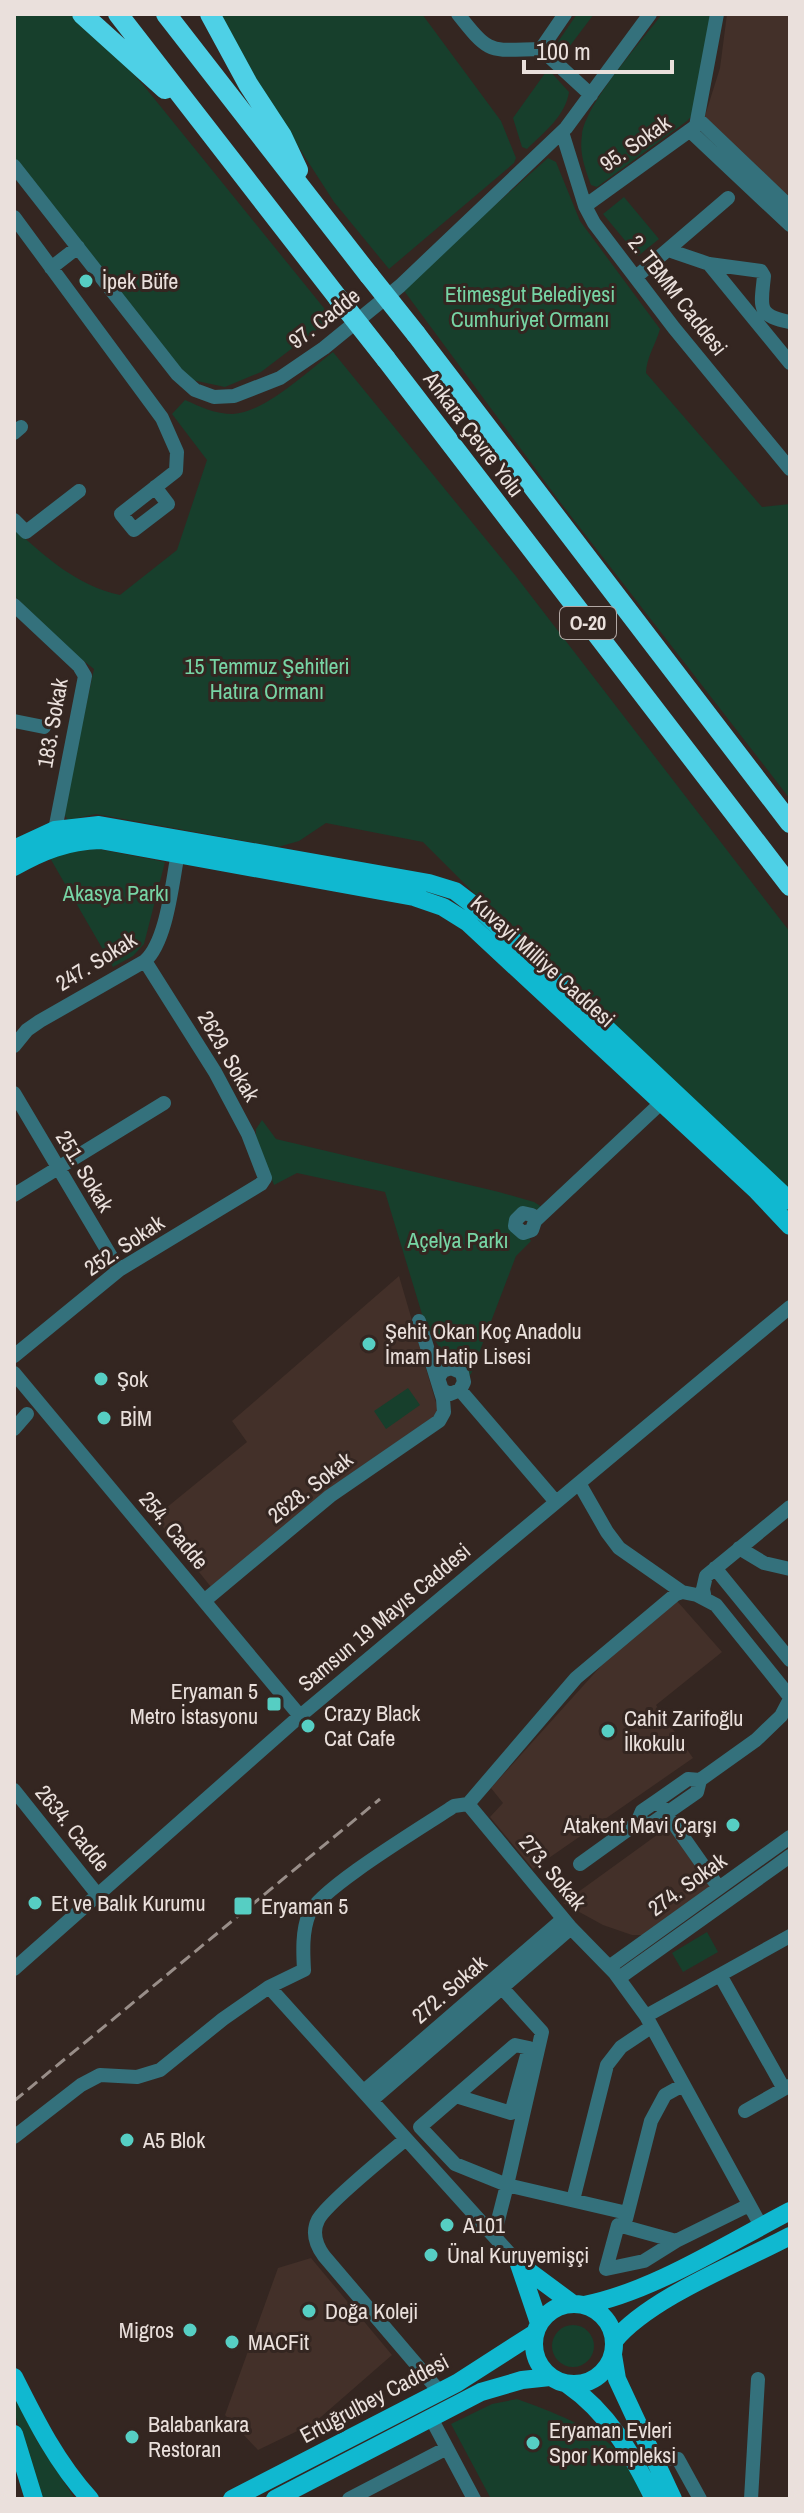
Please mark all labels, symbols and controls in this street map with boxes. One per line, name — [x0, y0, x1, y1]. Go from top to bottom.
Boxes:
scale bar — [524, 24, 672, 74]
text: 100 m — [536, 35, 591, 67]
street label: 95. Sokak — [594, 107, 677, 178]
street label: 2. TBMM Caddesi — [622, 229, 734, 361]
place label: İpek Büfe — [102, 266, 178, 296]
marker: İpek Büfe — [77, 272, 95, 290]
park label: Etimesgut Belediyesi Cumhuriyet Ormanı — [445, 279, 615, 334]
street label: 97. Cadde — [282, 281, 366, 355]
street label: Ankara Çevre Yolu — [416, 364, 531, 503]
road number: O-20 — [560, 607, 616, 639]
park label: 15 Temmuz Şehitleri Hatıra Ormanı — [184, 651, 350, 706]
street label: 183. Sokak — [29, 675, 75, 770]
park label: Akasya Parkı — [62, 878, 169, 908]
street label: Kuvayi Milliye Caddesi — [464, 888, 622, 1034]
street label: 247. Sokak — [50, 924, 143, 998]
street label: 2629. Sokak — [191, 1005, 268, 1108]
street label: 251. Sokak — [49, 1125, 122, 1218]
street label: 252. Sokak — [78, 1207, 171, 1283]
park label: Açelya Parkı — [406, 1225, 509, 1255]
place label: Şehit Okan Koç Anadolu İmam Hatip Lisesi — [385, 1316, 582, 1371]
marker: Şehit Okan Koç Anadolu İmam Hatip Lisesi — [360, 1335, 378, 1353]
place label: Şok — [117, 1364, 149, 1394]
marker: Şok — [92, 1370, 110, 1388]
place label: BİM — [120, 1403, 152, 1433]
marker: BİM — [95, 1409, 113, 1427]
street label: 2628. Sokak — [261, 1444, 360, 1530]
street label: 254. Cadde — [133, 1485, 215, 1575]
street label: Samsun 19 Mayıs Caddesi — [291, 1536, 477, 1698]
place label: Eryaman 5 Metro İstasyonu — [130, 1676, 258, 1731]
marker: Eryaman 5 Metro İstasyonu — [265, 1695, 283, 1713]
place label: Crazy Black Cat Cafe — [324, 1698, 421, 1753]
place label: Cahit Zarifoğlu İlkokulu — [624, 1703, 743, 1758]
marker: Crazy Black Cat Cafe — [299, 1717, 317, 1735]
marker: Cahit Zarifoğlu İlkokulu — [599, 1722, 617, 1740]
street label: 2634. Cadde — [29, 1778, 117, 1878]
place label: Atakent Mavi Çarşı — [563, 1810, 717, 1840]
marker: Atakent Mavi Çarşı — [724, 1816, 742, 1834]
street label: 273. Sokak — [512, 1828, 594, 1917]
street label: 274. Sokak — [642, 1845, 733, 1923]
place label: Et ve Balık Kurumu — [51, 1888, 205, 1918]
place label: Eryaman 5 — [261, 1891, 348, 1921]
marker: Et ve Balık Kurumu — [26, 1894, 44, 1912]
marker: Eryaman 5 — [232, 1895, 254, 1917]
street label: 272. Sokak — [405, 1947, 494, 2030]
place label: A5 Blok — [142, 2125, 206, 2155]
marker: A5 Blok — [118, 2131, 136, 2149]
place label: A101 — [462, 2210, 505, 2240]
marker: A101 — [438, 2216, 456, 2234]
place label: Ünal Kuruyemişçi — [447, 2240, 589, 2270]
marker: Ünal Kuruyemişçi — [422, 2246, 440, 2264]
place label: Doğa Koleji — [325, 2296, 418, 2326]
marker: Doğa Koleji — [300, 2302, 318, 2320]
place label: Migros — [119, 2315, 174, 2345]
marker: Migros — [181, 2321, 199, 2339]
place label: MACFit — [248, 2327, 309, 2357]
marker: MACFit — [223, 2333, 241, 2351]
street label: Ertuğrulbey Caddesi — [294, 2346, 454, 2450]
place label: Balabankara Restoran — [148, 2409, 249, 2464]
place label: Eryaman Evleri Spor Kompleksi — [549, 2415, 676, 2470]
marker: Balabankara Restoran — [123, 2428, 141, 2446]
marker: Eryaman Evleri Spor Kompleksi — [524, 2434, 542, 2452]

